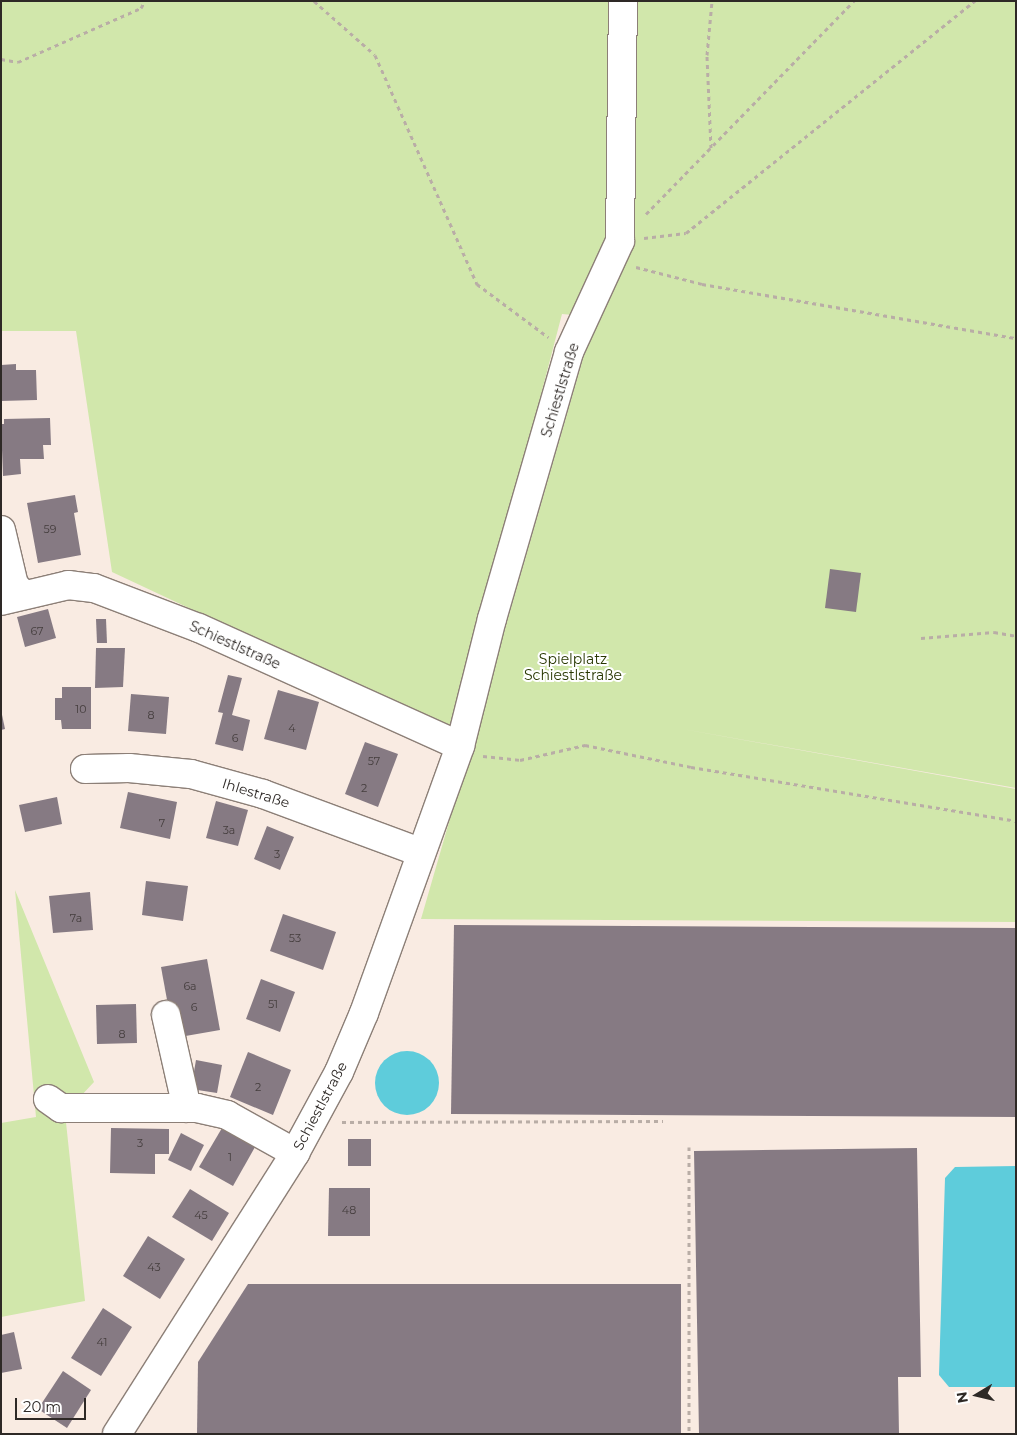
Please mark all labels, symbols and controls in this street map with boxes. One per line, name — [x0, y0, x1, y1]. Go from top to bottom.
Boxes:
street label: Schiestlstraße — [538, 341, 582, 439]
house number: 59 — [44, 522, 56, 536]
street label: Schiestlstraße — [187, 617, 283, 673]
house number: 67 — [30, 624, 44, 638]
park label: Spielplatz Schiestlstraße — [524, 651, 622, 684]
house number: 10 — [75, 702, 87, 716]
house number: 8 — [147, 708, 155, 722]
house number: 4 — [288, 721, 296, 735]
house number: 6 — [232, 731, 238, 745]
house number: 57 — [368, 754, 380, 768]
street label: Ihlestraße — [220, 775, 292, 811]
house number: 2 — [361, 781, 367, 795]
house number: 7 — [159, 816, 165, 830]
house number: 3a — [223, 823, 235, 837]
house number: 3 — [274, 847, 280, 861]
house number: 7a — [70, 911, 82, 925]
house number: 53 — [289, 931, 301, 945]
house number: 6a — [183, 979, 197, 993]
house number: 51 — [268, 997, 278, 1011]
house number: 6 — [191, 1000, 197, 1014]
house number: 8 — [118, 1027, 126, 1041]
street label: Schiestlstraße — [290, 1059, 350, 1153]
house number: 2 — [255, 1080, 261, 1094]
house number: 3 — [137, 1136, 143, 1150]
house number: 1 — [228, 1150, 232, 1164]
house number: 48 — [342, 1203, 356, 1217]
house number: 45 — [194, 1208, 208, 1222]
house number: 43 — [147, 1260, 161, 1274]
house number: 41 — [97, 1335, 107, 1349]
north arrow — [952, 1370, 1002, 1420]
scale bar — [18, 1388, 89, 1420]
text: N — [952, 1390, 972, 1404]
text: 20 m — [23, 1397, 61, 1416]

